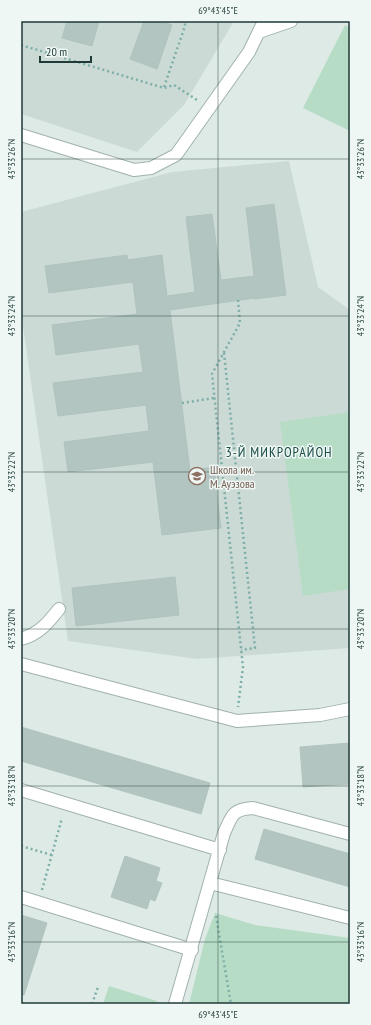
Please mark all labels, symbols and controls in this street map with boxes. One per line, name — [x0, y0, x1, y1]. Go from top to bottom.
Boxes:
text: 69°43'45"E — [198, 4, 238, 17]
scale bar — [40, 38, 91, 64]
text: 20 m — [46, 44, 67, 59]
text: 43°33'26"N — [5, 139, 18, 179]
text: 43°33'26"N — [354, 139, 367, 179]
text: 43°33'24"N — [5, 296, 18, 336]
text: 43°33'24"N — [354, 296, 367, 336]
district label: 3-Й МИКРОРАЙОН — [225, 443, 333, 461]
text: 43°33'22"N — [5, 452, 18, 492]
text: 43°33'22"N — [354, 452, 367, 492]
place label: Школа им. М. Ауэзова — [210, 462, 255, 491]
school or university icon: Школа им. М. Ауэзова — [187, 466, 207, 486]
text: 43°33'20"N — [5, 609, 18, 649]
text: 43°33'20"N — [354, 609, 367, 649]
text: 43°33'18"N — [5, 766, 18, 806]
text: 43°33'18"N — [354, 766, 367, 806]
text: 43°33'16"N — [5, 922, 18, 962]
text: 43°33'16"N — [354, 922, 367, 962]
text: 69°43'45"E — [198, 1008, 238, 1021]

